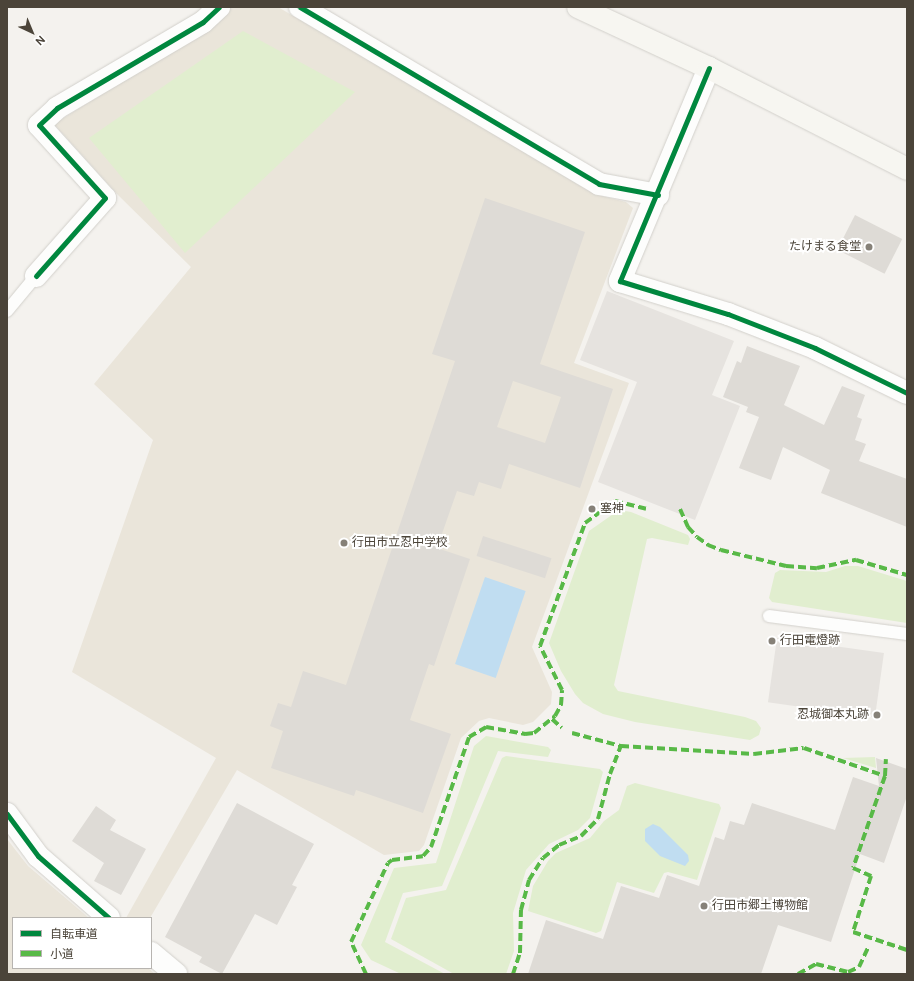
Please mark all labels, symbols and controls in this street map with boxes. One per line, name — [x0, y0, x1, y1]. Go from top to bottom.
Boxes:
north arrow — [12, 12, 52, 52]
text: N — [33, 33, 48, 48]
place label: たけまる食堂 — [789, 240, 861, 254]
marker: たけまる食堂 — [864, 242, 874, 252]
place label: 塞神 — [600, 502, 624, 516]
marker: 塞神 — [587, 504, 597, 514]
place label: 行田市立忍中学校 — [352, 536, 448, 550]
marker: 行田市立忍中学校 — [339, 538, 349, 548]
place label: 行田電燈跡 — [780, 634, 840, 648]
marker: 行田電燈跡 — [767, 636, 777, 646]
place label: 忍城御本丸跡 — [797, 708, 869, 722]
marker: 忍城御本丸跡 — [872, 710, 882, 720]
place label: 行田市郷土博物館 — [712, 899, 808, 913]
marker: 行田市郷土博物館 — [699, 901, 709, 911]
legend — [12, 917, 152, 969]
text: 自転車道 — [50, 926, 98, 942]
text: 小道 — [50, 946, 74, 962]

